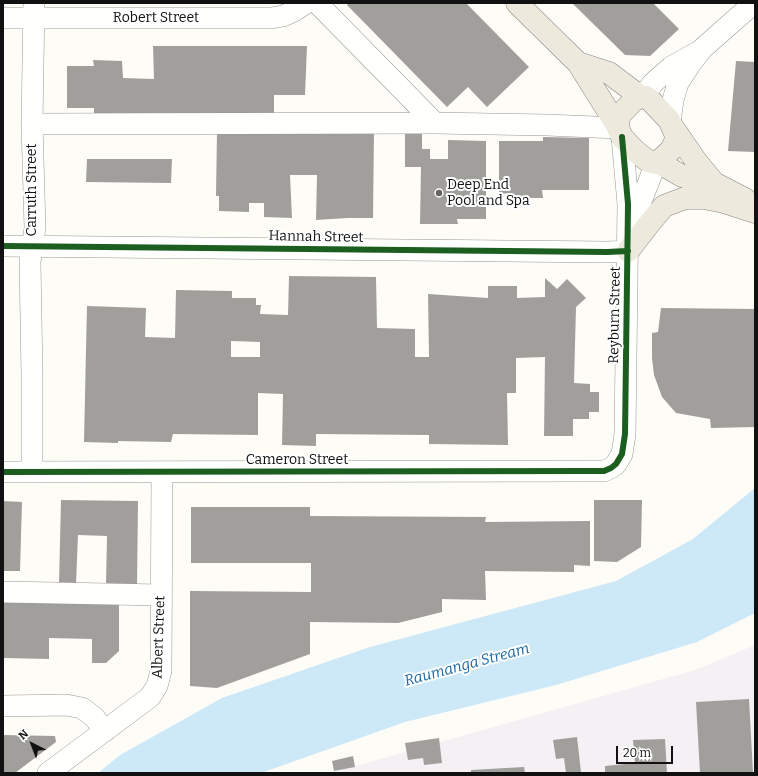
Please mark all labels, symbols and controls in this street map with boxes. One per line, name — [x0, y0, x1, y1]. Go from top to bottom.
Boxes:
street label: Robert Street — [113, 10, 199, 26]
street label: Carruth Street — [24, 143, 40, 237]
place label: Deep End Pool and Spa — [447, 177, 530, 210]
marker: Deep End Pool and Spa — [434, 188, 444, 198]
street label: Hannah Street — [268, 228, 364, 246]
street label: Reyburn Street — [606, 266, 624, 364]
street label: Cameron Street — [246, 452, 348, 468]
street label: Albert Street — [149, 595, 169, 679]
water label: Raumanga Stream — [403, 640, 531, 690]
north arrow — [12, 724, 52, 764]
text: N — [16, 727, 31, 742]
scale bar — [618, 738, 675, 764]
text: 20 m — [623, 746, 651, 760]

